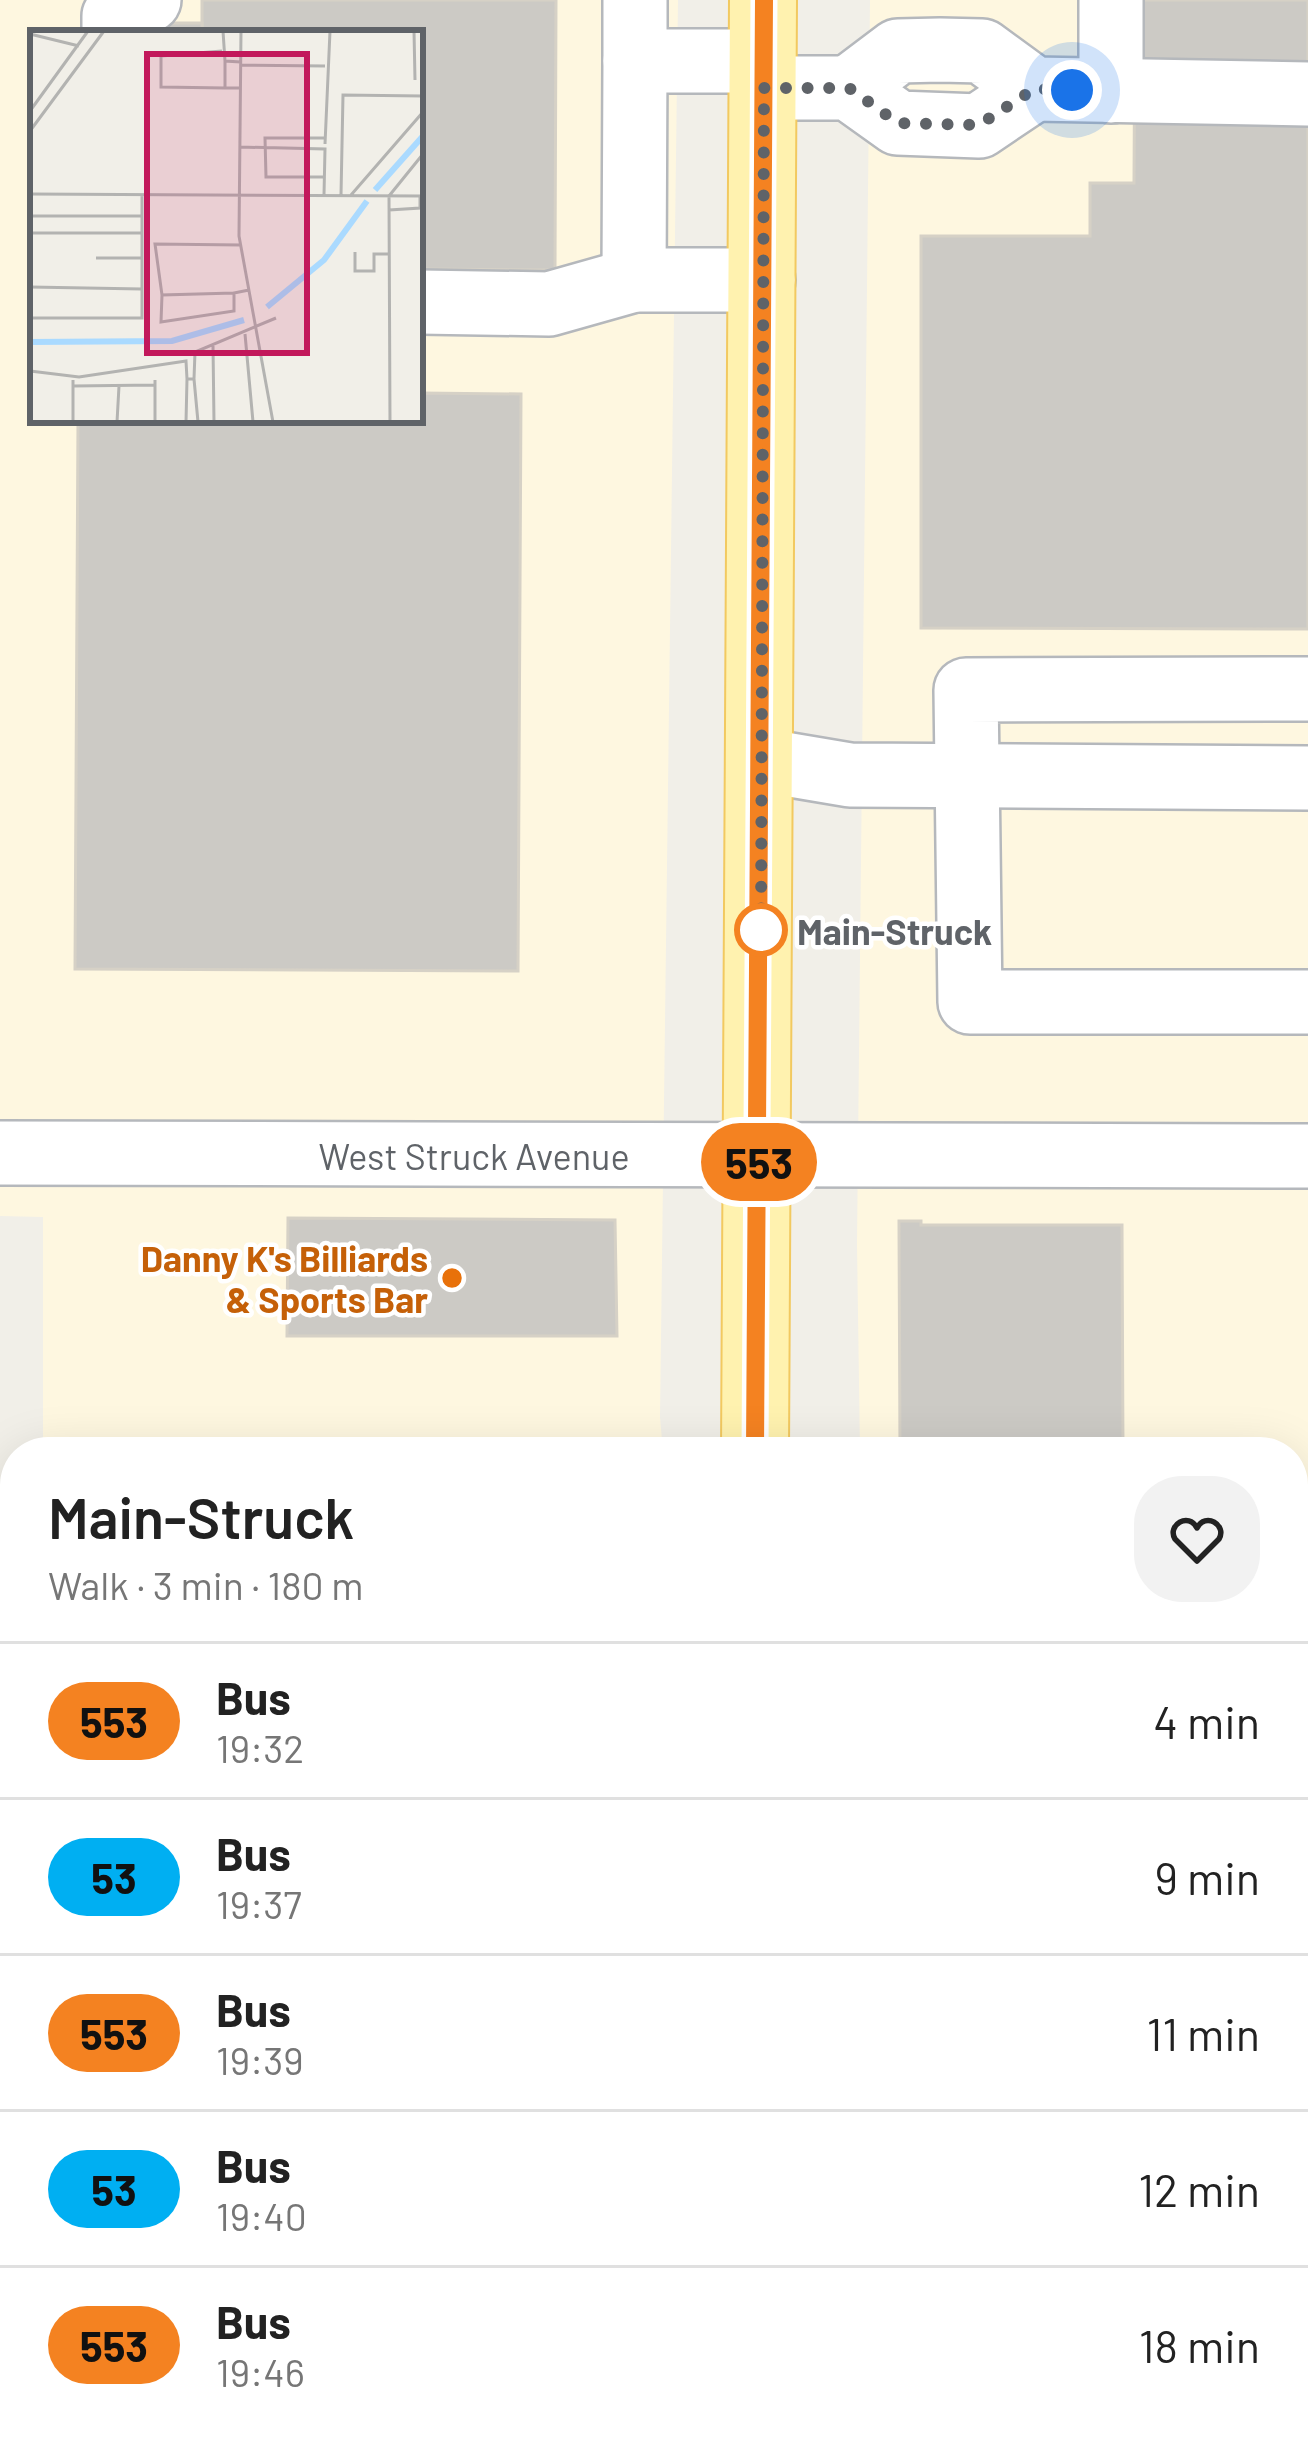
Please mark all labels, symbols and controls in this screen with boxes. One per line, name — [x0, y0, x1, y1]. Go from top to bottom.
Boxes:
inset map — [30, 30, 423, 423]
your location — [1042, 60, 1102, 120]
marker: Main-Struck — [736, 905, 786, 955]
place label: Main-Struck — [797, 909, 992, 952]
line badge: 553 — [690, 1123, 828, 1201]
street label: West Struck Avenue — [318, 1134, 630, 1177]
text: 553 — [725, 1137, 793, 1187]
place label: Danny K's Billiards & Sports Bar — [141, 1236, 428, 1320]
marker: Danny K's Billiards & Sports Bar — [439, 1265, 465, 1291]
button: heart — [1134, 1476, 1260, 1602]
text: Main-Struck — [48, 1482, 354, 1550]
text: Walk · 3 min · 180 m — [48, 1561, 364, 1608]
text: Bus — [216, 1670, 291, 1724]
text: 4 min — [1153, 1694, 1260, 1748]
text: 553 — [80, 1696, 148, 1746]
text: 19:32 — [216, 1724, 304, 1771]
text: Bus — [216, 1826, 291, 1880]
text: 9 min — [1155, 1850, 1260, 1904]
text: 53 — [91, 1852, 137, 1902]
text: 19:37 — [216, 1880, 302, 1927]
text: Bus — [216, 1982, 291, 2036]
text: 11 min — [1146, 2006, 1260, 2060]
text: 553 — [80, 2008, 148, 2058]
text: 19:39 — [216, 2036, 304, 2083]
text: Bus — [216, 2138, 291, 2192]
text: 12 min — [1138, 2162, 1260, 2216]
text: 53 — [91, 2164, 137, 2214]
text: 19:40 — [216, 2192, 307, 2239]
text: Bus — [216, 2294, 291, 2348]
text: 18 min — [1139, 2318, 1260, 2372]
text: 553 — [80, 2320, 148, 2370]
text: 19:46 — [216, 2348, 305, 2395]

